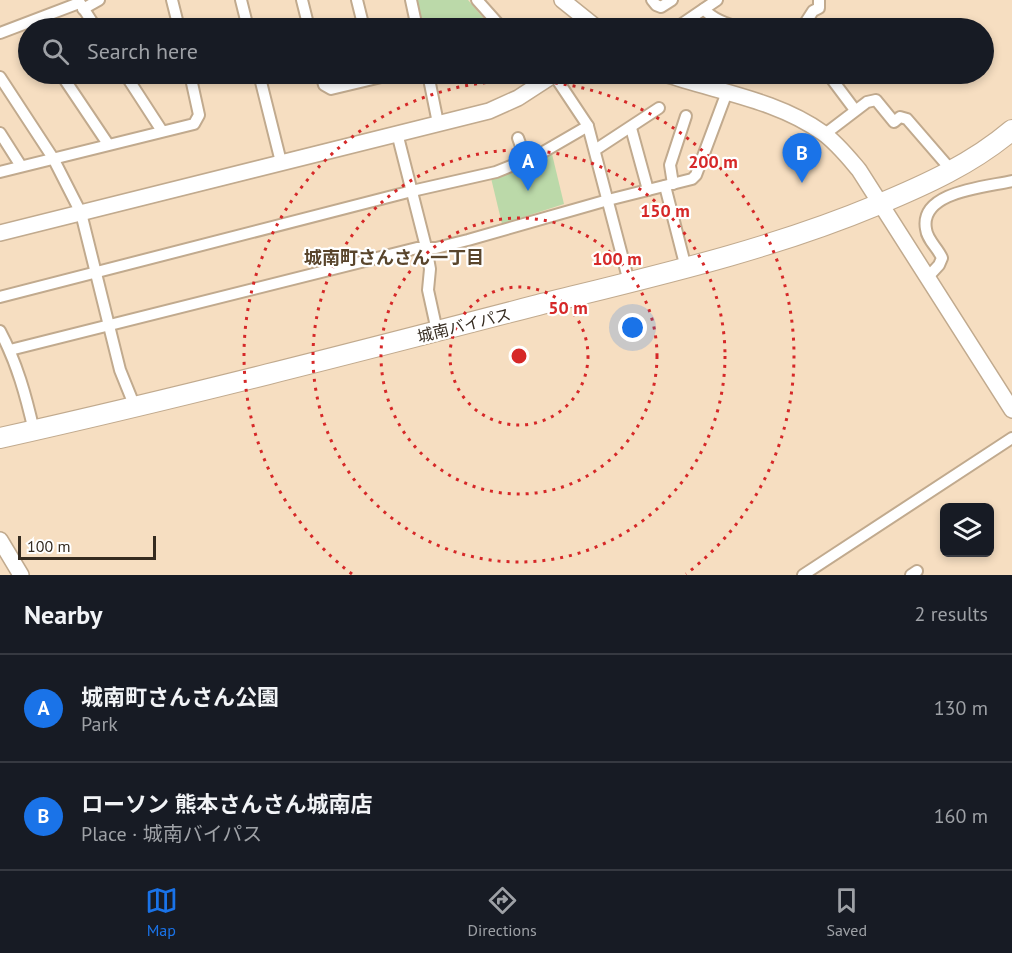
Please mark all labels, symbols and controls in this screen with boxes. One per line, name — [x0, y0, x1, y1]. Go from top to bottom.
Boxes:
search box — [18, 18, 994, 84]
icon: search — [39, 35, 72, 68]
text: Search here — [87, 37, 198, 65]
pin: B — [782, 134, 822, 183]
pin: A — [508, 142, 548, 191]
text: 200 m — [688, 150, 738, 173]
text: 150 m — [640, 199, 690, 222]
district label: 城南町さんさん一丁目 — [304, 246, 484, 269]
text: 100 m — [592, 247, 642, 270]
text: 50 m — [548, 296, 588, 319]
street label: 城南バイパス — [415, 304, 513, 346]
your location — [618, 313, 647, 342]
centre of rings — [509, 346, 529, 366]
map controls — [940, 503, 994, 557]
button: layers — [940, 503, 994, 557]
scale bar — [18, 533, 156, 560]
text: 100 m — [27, 536, 70, 556]
text: Nearby — [24, 598, 102, 631]
text: 2 results — [915, 601, 988, 627]
text: 城南町さんさん公園 — [81, 683, 279, 711]
text: A — [37, 695, 50, 721]
text: 130 m — [934, 695, 988, 721]
text: Park — [81, 711, 118, 737]
text: ローソン 熊本さんさん城南店 — [81, 790, 373, 818]
text: B — [38, 803, 49, 829]
text: 160 m — [934, 803, 988, 829]
text: Place · 城南バイパス — [81, 821, 262, 847]
tab: Map — [145, 884, 178, 940]
tab: Directions — [468, 884, 537, 940]
tab: Saved — [826, 884, 867, 940]

